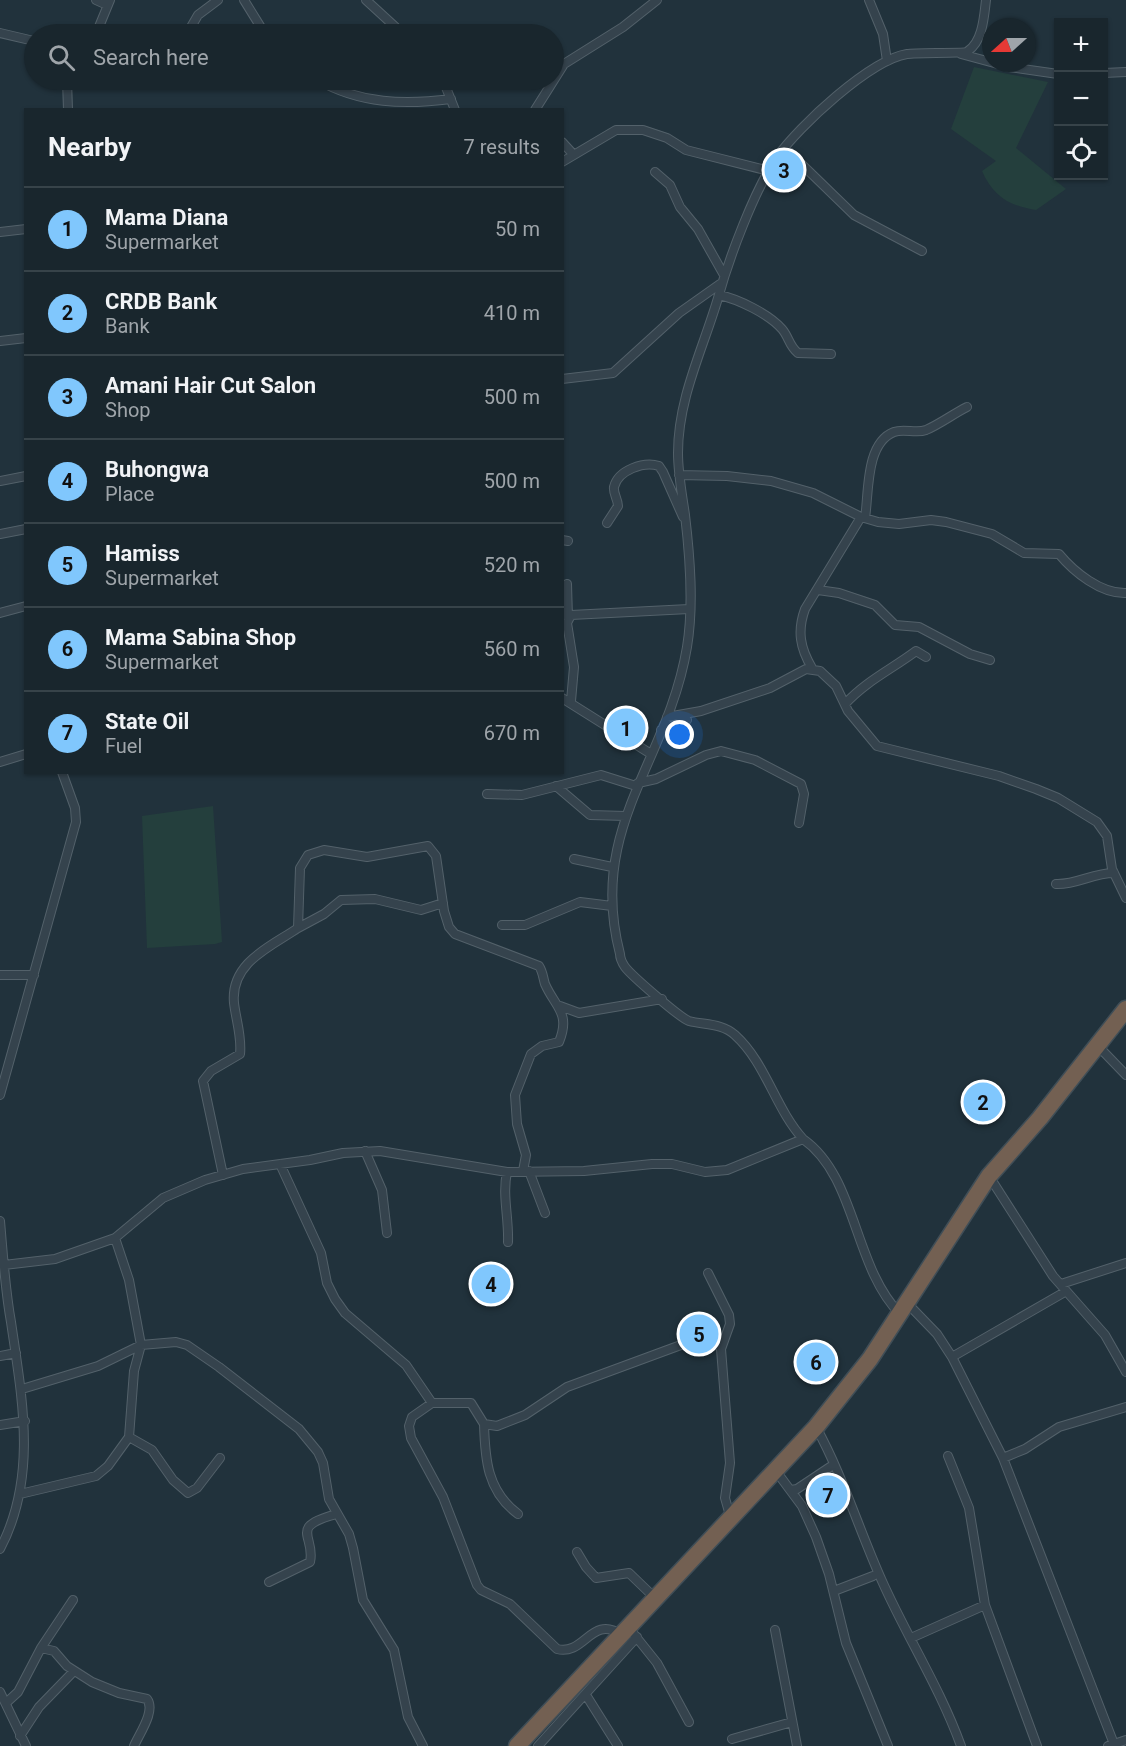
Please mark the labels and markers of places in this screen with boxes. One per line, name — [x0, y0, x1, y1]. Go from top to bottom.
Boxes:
pin: 3 — [764, 148, 804, 192]
pin: 1 — [606, 706, 646, 750]
pin: 2 — [964, 1080, 1002, 1124]
pin: 4 — [472, 1262, 510, 1306]
pin: 5 — [680, 1312, 718, 1356]
pin: 6 — [796, 1340, 836, 1384]
pin: 7 — [808, 1472, 848, 1518]

